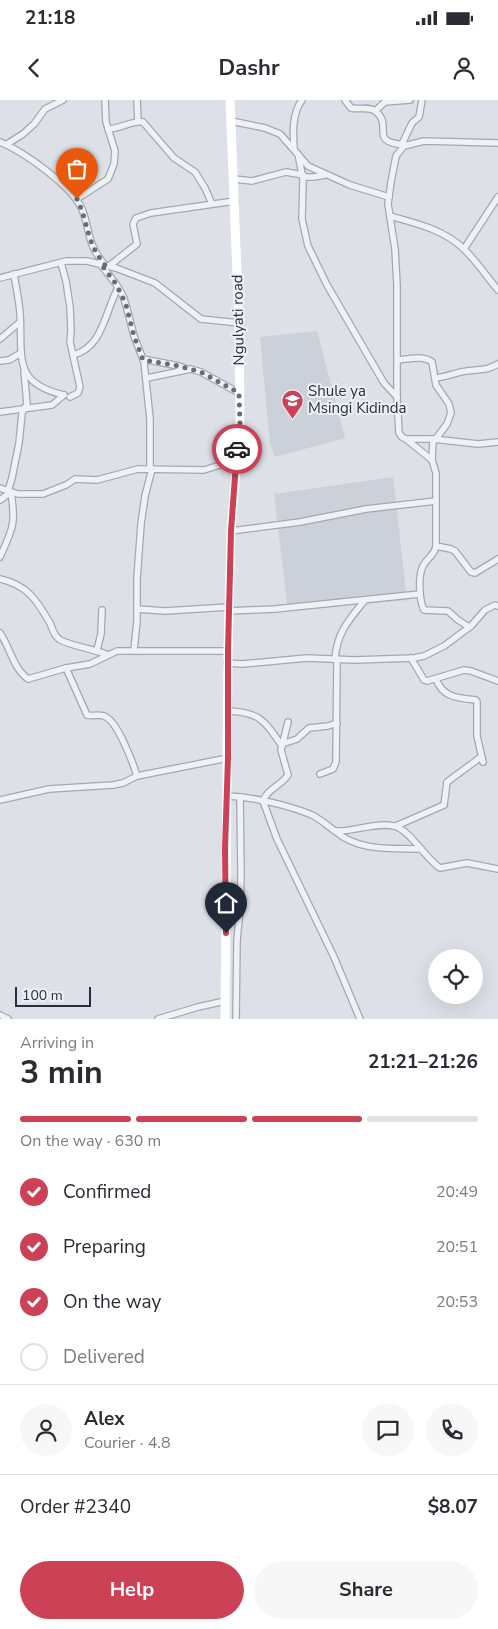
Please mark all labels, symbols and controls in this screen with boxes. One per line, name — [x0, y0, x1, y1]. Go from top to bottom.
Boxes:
text: 21:18 — [25, 5, 75, 31]
text: Dashr — [218, 53, 280, 83]
icon: back — [20, 54, 48, 82]
icon: person — [450, 54, 478, 82]
pin — [56, 148, 98, 199]
icon: bag — [63, 155, 91, 183]
street label: Ngulyati road — [227, 274, 249, 366]
place label: Shule ya Msingi Kidinda — [308, 381, 406, 418]
school or university icon: Shule ya Msingi Kidinda — [280, 388, 304, 419]
courier — [212, 424, 262, 474]
icon: car — [223, 435, 251, 463]
pin — [205, 882, 247, 933]
icon: home — [212, 889, 240, 917]
map controls — [428, 949, 483, 1004]
button: locate — [428, 949, 483, 1004]
scale bar — [15, 984, 91, 1007]
text: 100 m — [22, 986, 63, 1005]
text: Arriving in — [20, 1032, 94, 1054]
text: 21:21–21:26 — [368, 1049, 478, 1075]
text: 3 min — [20, 1051, 103, 1094]
text: On the way · 630 m — [20, 1130, 161, 1152]
icon: check — [20, 1178, 48, 1206]
text: Confirmed — [63, 1179, 151, 1205]
text: 20:49 — [436, 1181, 478, 1203]
icon: check — [20, 1233, 48, 1261]
text: Preparing — [63, 1234, 146, 1260]
text: 20:51 — [436, 1236, 478, 1258]
icon: check — [20, 1288, 48, 1316]
text: On the way — [63, 1289, 161, 1315]
text: 20:53 — [436, 1291, 478, 1313]
text: Delivered — [63, 1344, 145, 1370]
button: person — [20, 1404, 72, 1456]
button: chat — [362, 1404, 414, 1456]
button: phone — [426, 1404, 478, 1456]
text: Alex — [84, 1406, 125, 1432]
text: Courier · 4.8 — [84, 1432, 170, 1454]
text: Order #2340 — [20, 1494, 131, 1520]
text: $8.07 — [428, 1494, 478, 1520]
button: Help — [20, 1561, 244, 1619]
button: Share — [254, 1561, 478, 1619]

